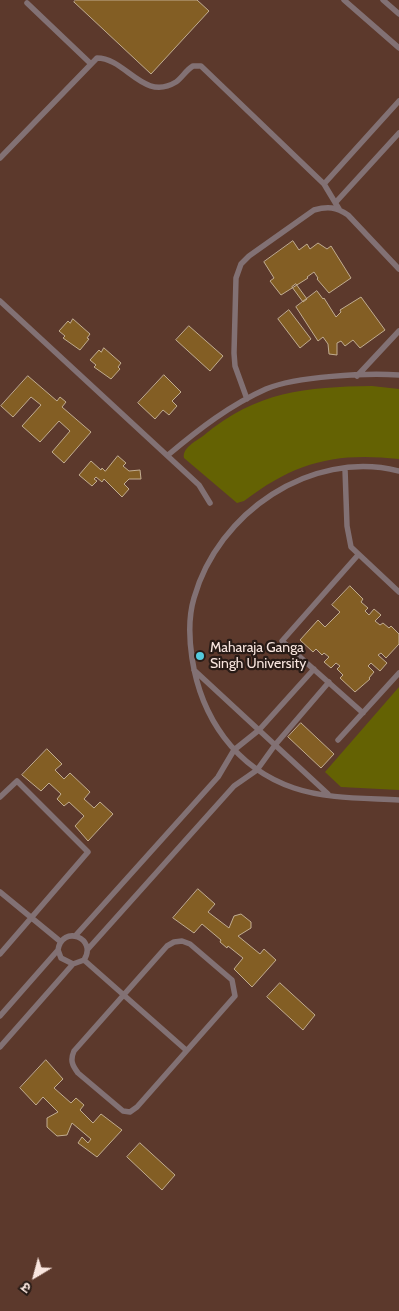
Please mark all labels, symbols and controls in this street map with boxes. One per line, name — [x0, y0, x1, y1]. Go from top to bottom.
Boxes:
place label: Maharaja Ganga Singh University — [210, 640, 306, 672]
marker: Maharaja Ganga Singh University — [194, 650, 206, 662]
north arrow — [10, 1251, 60, 1301]
text: उ — [17, 1278, 35, 1298]

